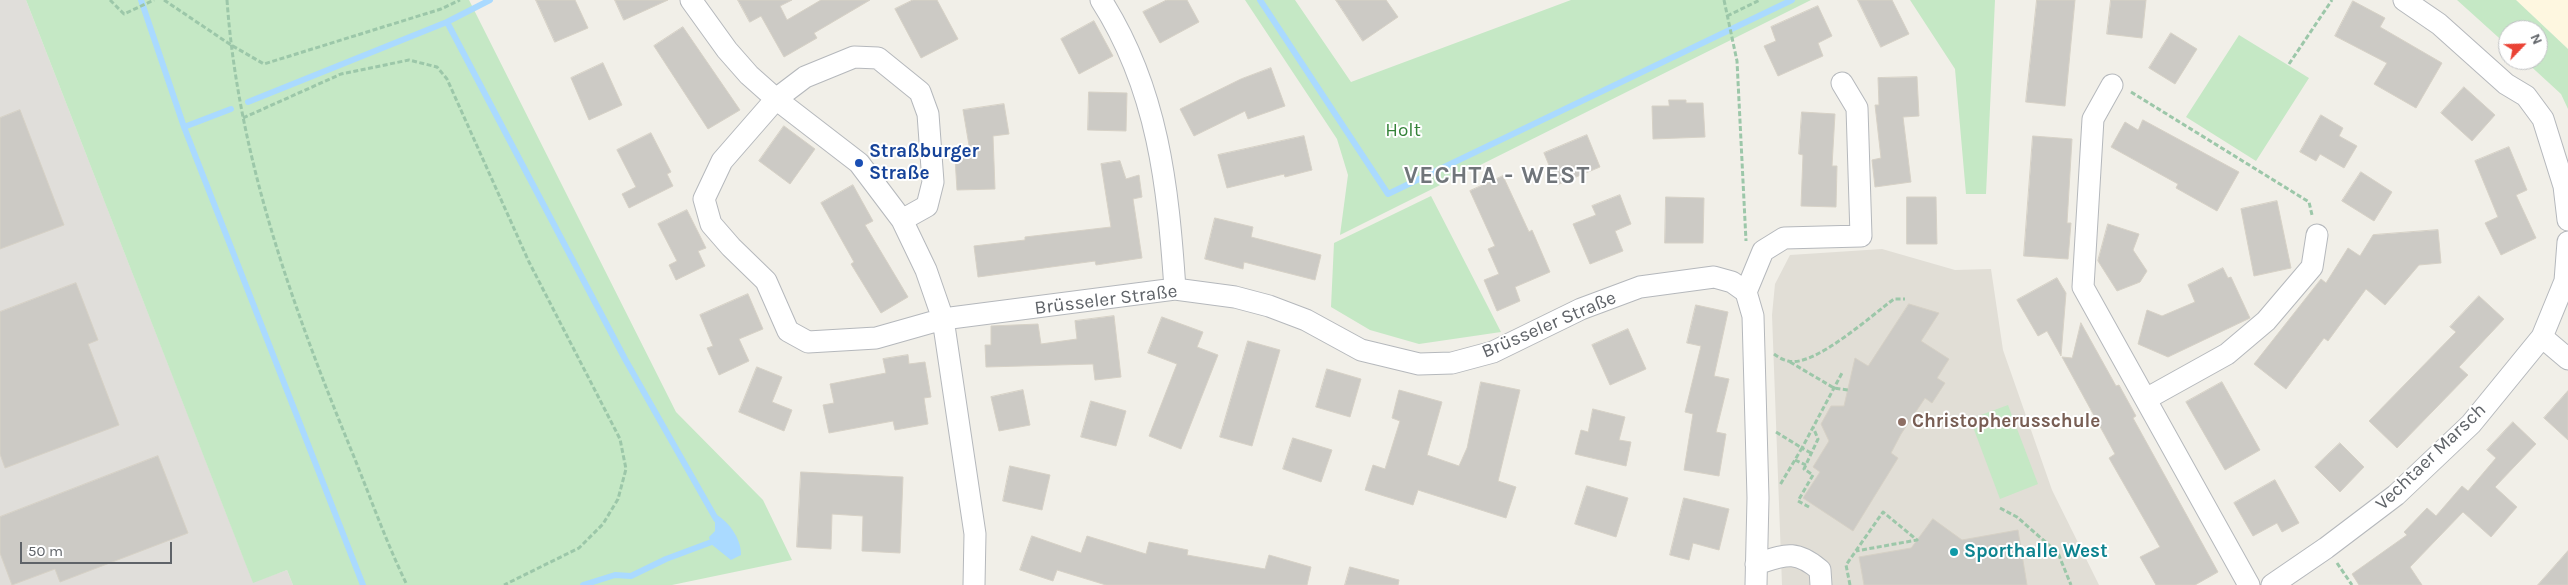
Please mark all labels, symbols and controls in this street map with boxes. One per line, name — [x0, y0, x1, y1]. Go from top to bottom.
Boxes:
north arrow — [2498, 20, 2548, 70]
text: N — [2526, 31, 2546, 47]
park label: Holt — [1385, 120, 1421, 142]
place label: Straßburger Straße — [869, 141, 979, 185]
marker: Straßburger Straße — [853, 157, 865, 169]
district label: VECHTA - WEST — [1402, 162, 1592, 190]
street label: Brüsseler Straße — [1033, 280, 1179, 320]
street label: Brüsseler Straße — [1478, 286, 1620, 364]
street label: Vechtaer Marsch — [2371, 399, 2491, 515]
place label: Christopherusschule — [1912, 411, 2100, 433]
marker: Christopherusschule — [1896, 416, 1908, 428]
scale bar — [22, 532, 175, 564]
place label: Sporthalle West — [1964, 541, 2108, 563]
text: 50 m — [28, 542, 63, 560]
marker: Sporthalle West — [1948, 546, 1960, 558]

